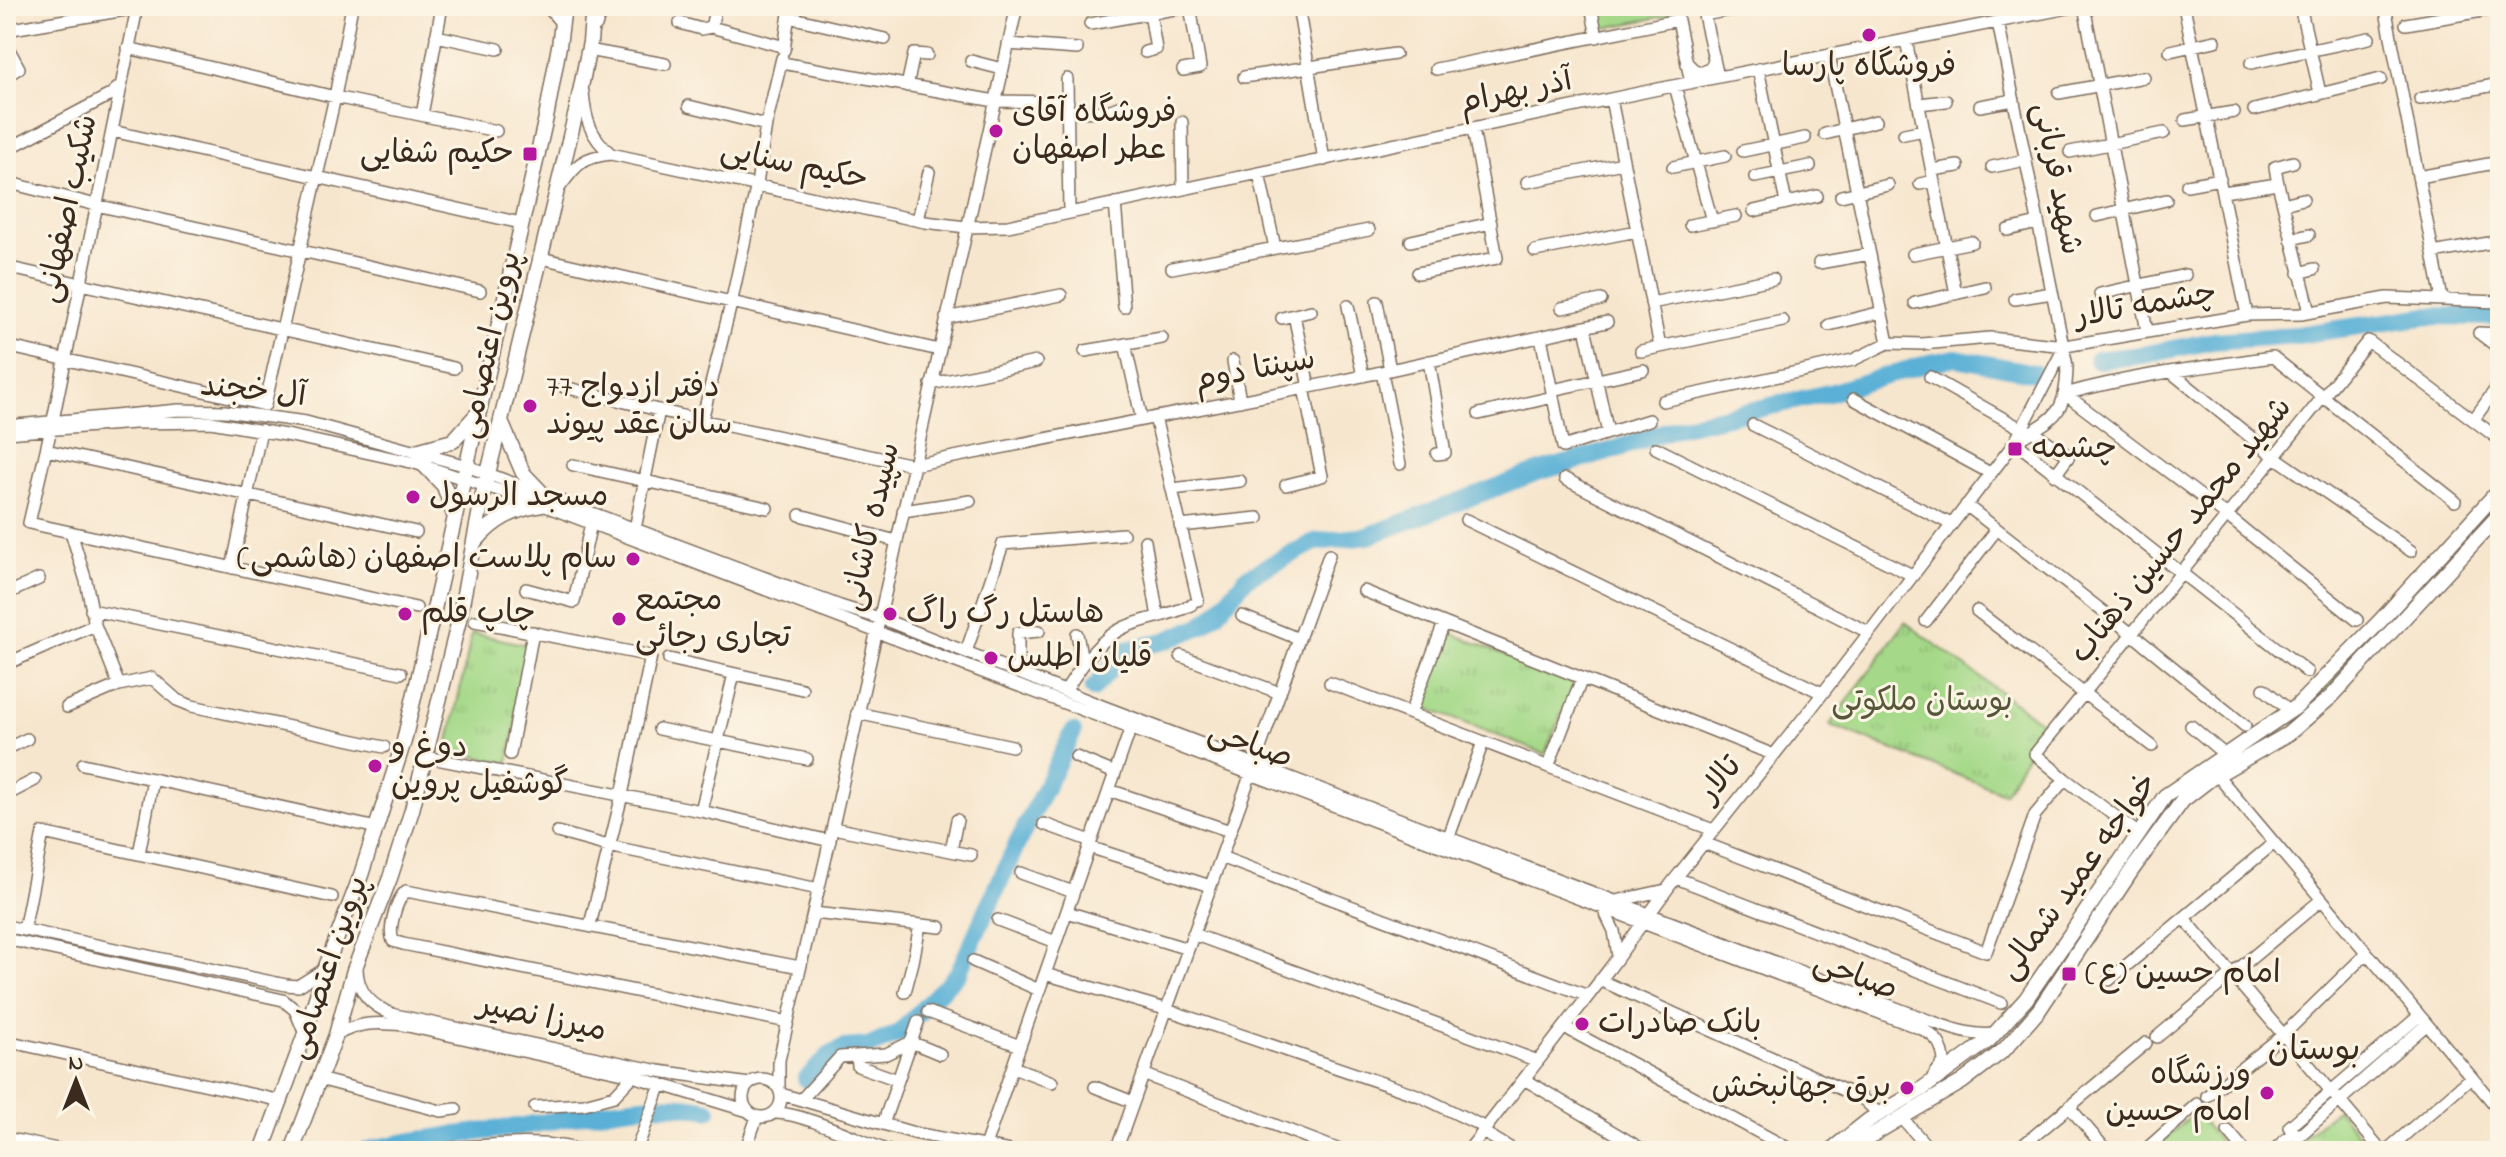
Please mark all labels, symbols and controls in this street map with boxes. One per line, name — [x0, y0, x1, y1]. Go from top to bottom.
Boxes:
marker: فروشگاه پارسا — [1860, 26, 1878, 44]
place label: فروشگاه پارسا — [1782, 44, 1956, 91]
street label: آذر بهرام — [1455, 58, 1578, 128]
place label: فروشگاه آقای عطر اصفهان — [1012, 90, 1177, 174]
street label: شهید قربانی — [2018, 99, 2094, 259]
street label: شکیب اصفهانی — [26, 110, 112, 308]
marker: فروشگاه آقای عطر اصفهان — [987, 122, 1005, 140]
street label: حکیم سنایی — [716, 127, 872, 205]
place label: حکیم شفایی — [360, 131, 514, 178]
marker: حکیم شفایی — [521, 145, 539, 163]
street label: پروین اعتصامی — [447, 247, 535, 443]
street label: چشمه تالار — [2068, 270, 2221, 342]
street label: سپنتا دوم — [1190, 336, 1320, 406]
street label: آل خجند — [198, 363, 309, 421]
place label: دفتر ازدواج 77 سالن عقد پیوند — [546, 365, 732, 449]
street label: شهید محمد حسین ذهتاب — [2059, 387, 2305, 675]
marker: دفتر ازدواج 77 سالن عقد پیوند — [521, 397, 539, 415]
place label: چشمه — [2031, 426, 2117, 473]
street label: سپیده کاشانی — [830, 438, 914, 616]
marker: چشمه — [2006, 440, 2024, 458]
place label: مسجد الرسول — [429, 474, 608, 521]
marker: مسجد الرسول — [404, 488, 422, 506]
place label: سام پلاست اصفهان (هاشمی) — [237, 536, 617, 583]
marker: سام پلاست اصفهان (هاشمی) — [624, 550, 642, 568]
place label: مجتمع تجاری رجائی — [635, 578, 792, 662]
place label: چاپ قلم — [421, 591, 536, 638]
place label: هاستل رگ راگ — [906, 591, 1104, 638]
marker: چاپ قلم — [396, 605, 414, 623]
marker: هاستل رگ راگ — [881, 605, 899, 623]
marker: مجتمع تجاری رجائی — [610, 610, 628, 628]
place label: قلیان اطلس — [1007, 635, 1152, 682]
marker: قلیان اطلس — [982, 649, 1000, 667]
park label: بوستان ملکوتی — [1831, 679, 2013, 726]
street label: صباحی — [1201, 709, 1299, 783]
place label: دوغ و گوشفیل پروین — [388, 725, 569, 809]
street label: تالار — [1685, 745, 1755, 816]
marker: دوغ و گوشفیل پروین — [366, 757, 384, 775]
street label: خواجه عمید شمالی — [1987, 763, 2171, 991]
street label: پروین اعتصامی — [276, 870, 382, 1066]
street label: صباحی — [1806, 939, 1904, 1015]
place label: امام حسین (ع) — [2085, 951, 2281, 998]
marker: امام حسین (ع) — [2060, 965, 2078, 983]
street label: میرزا نصیر — [471, 982, 611, 1056]
place label: بانک صادرات — [1598, 1001, 1762, 1048]
marker: بانک صادرات — [1573, 1015, 1591, 1033]
district label: بوستان — [2268, 1026, 2360, 1076]
north arrow — [36, 1041, 116, 1121]
text: N — [69, 1048, 83, 1080]
place label: ورزشگاه امام حسین — [2105, 1052, 2251, 1136]
place label: برق جهانبخش — [1711, 1065, 1891, 1112]
marker: برق جهانبخش — [1898, 1079, 1916, 1097]
marker: ورزشگاه امام حسین — [2258, 1084, 2276, 1102]

